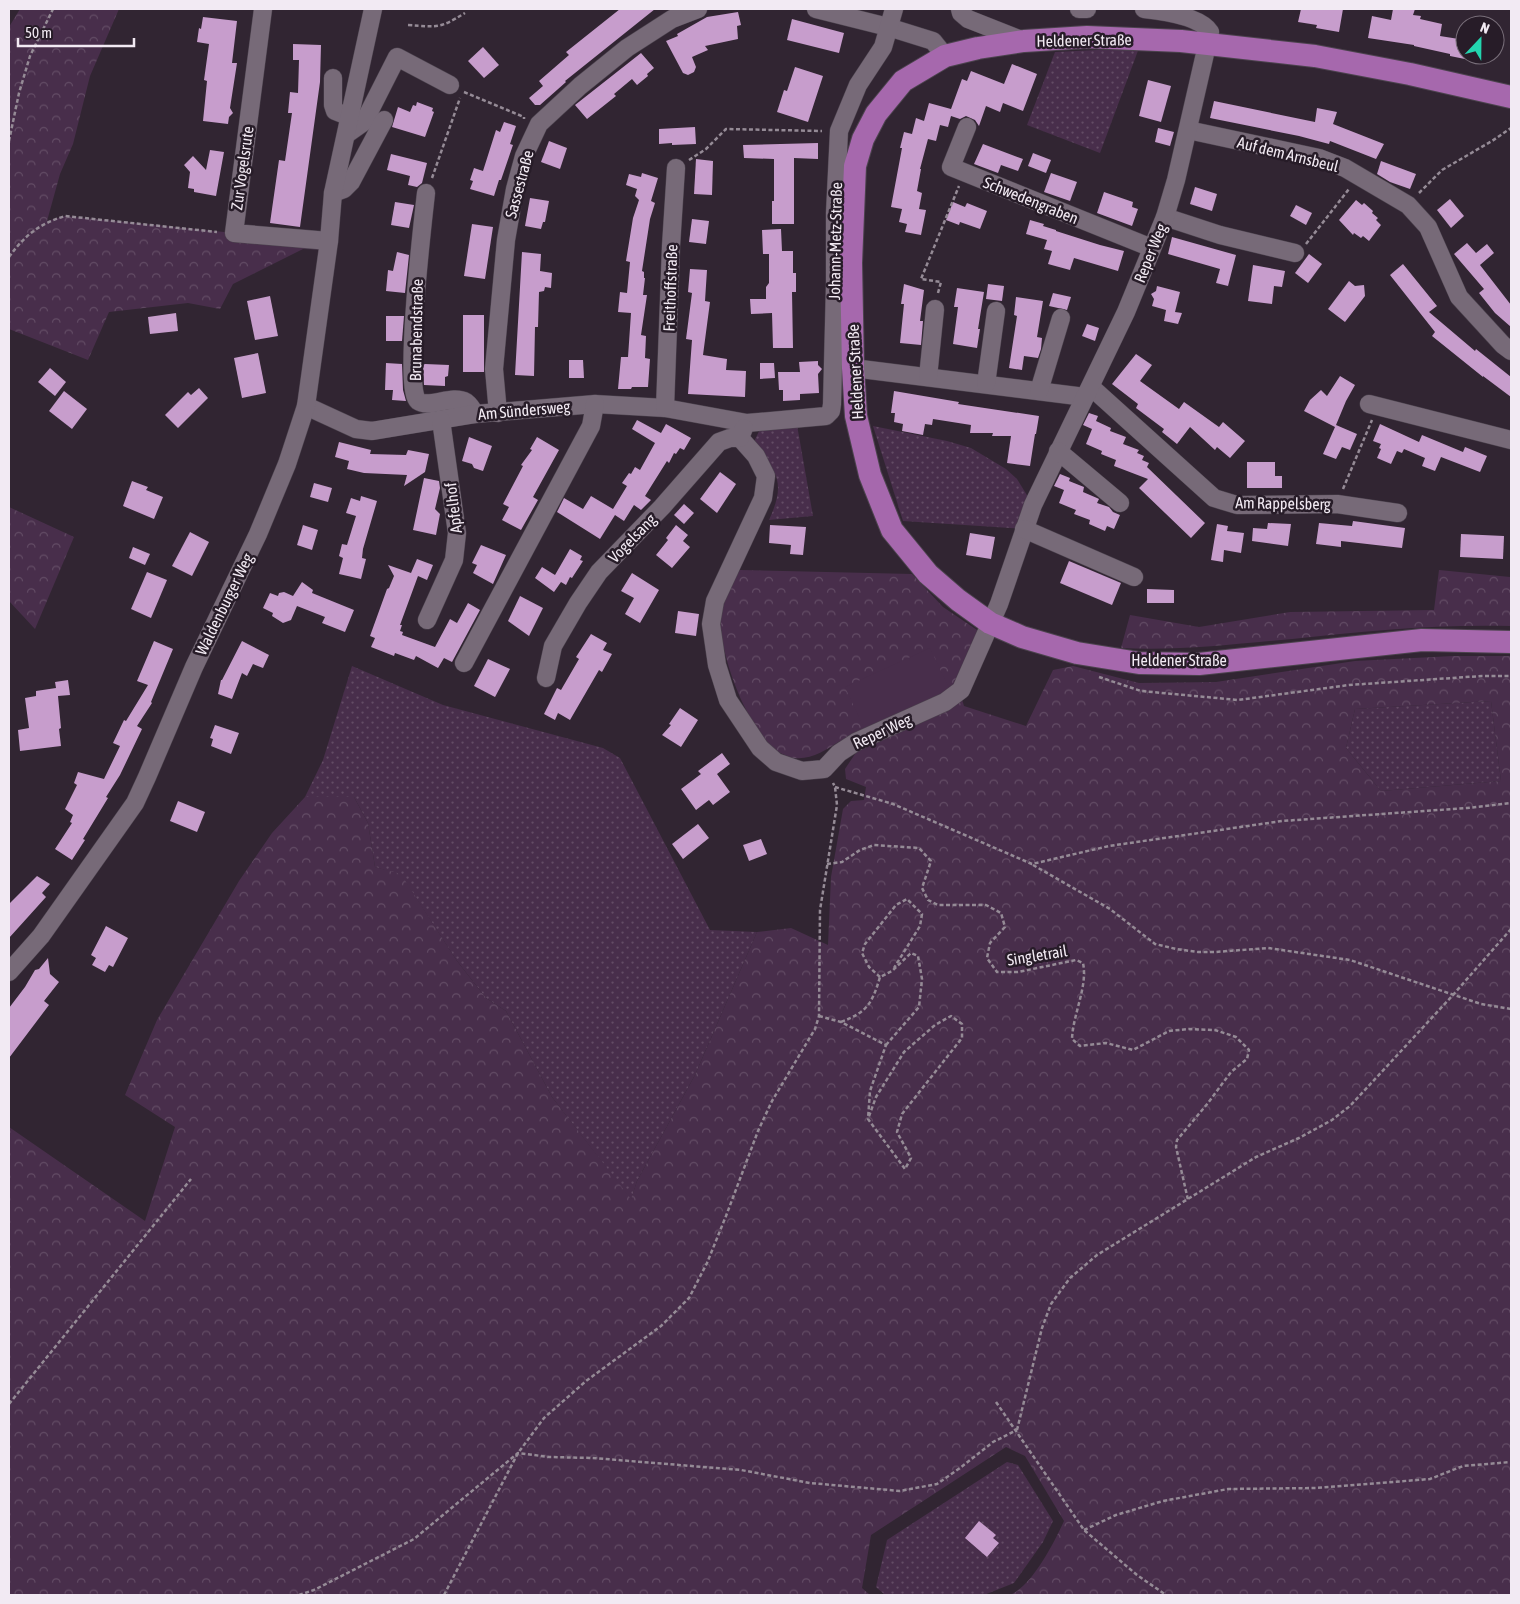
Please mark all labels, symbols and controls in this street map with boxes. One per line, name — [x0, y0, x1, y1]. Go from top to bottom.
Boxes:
scale bar — [18, 15, 134, 47]
north arrow — [1455, 15, 1505, 65]
text: N — [1478, 19, 1492, 37]
text: 50 m — [25, 24, 52, 41]
street label: Heldener Straße — [1036, 30, 1132, 50]
street label: Zur Vogelsrute — [227, 125, 258, 211]
street label: Auf dem Arnsbeul — [1236, 133, 1341, 175]
street label: Sassestraße — [501, 148, 537, 220]
street label: Schwedengraben — [980, 173, 1081, 228]
street label: Johann-Metz-Straße — [825, 182, 845, 300]
street label: Reper Weg — [1130, 221, 1171, 286]
street label: Freithoffstraße — [659, 244, 681, 332]
street label: Brunabendstraße — [406, 279, 426, 381]
street label: Heldener Straße — [844, 324, 866, 420]
street label: Am Sündersweg — [477, 397, 571, 424]
street label: Apfelhof — [441, 481, 466, 534]
street label: Am Rappelsberg — [1235, 493, 1331, 514]
street label: Vogelsang — [604, 510, 660, 567]
street label: Waldenburger Weg — [192, 550, 257, 658]
street label: Heldener Straße — [1131, 651, 1227, 669]
street label: Reper Weg — [850, 710, 915, 753]
street label: Singletrail — [1006, 941, 1069, 970]

